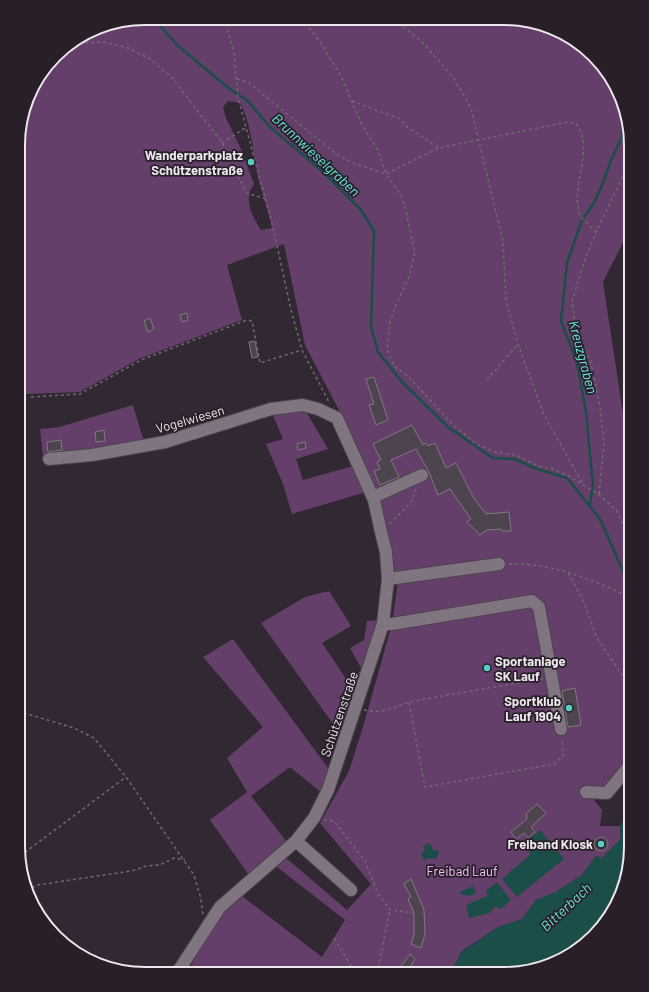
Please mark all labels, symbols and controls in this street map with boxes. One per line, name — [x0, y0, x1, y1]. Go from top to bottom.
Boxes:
water label: Brunnwieselgraben — [269, 110, 364, 200]
place label: Wanderparkplatz Schützenstraße — [145, 147, 243, 178]
marker: Wanderparkplatz Schützenstraße — [246, 157, 256, 167]
water label: Kreuzgraben — [566, 318, 601, 395]
street label: Vogelwiesen — [154, 402, 226, 436]
place label: Sportanlage SK Lauf — [495, 653, 566, 684]
marker: Sportanlage SK Lauf — [482, 663, 492, 673]
street label: Schützenstraße — [317, 669, 361, 759]
place label: Sportklub Lauf 1904 — [504, 693, 561, 724]
marker: Sportklub Lauf 1904 — [564, 703, 574, 713]
place label: Freiband Kiosk — [507, 836, 593, 852]
marker: Freiband Kiosk — [596, 839, 606, 849]
park label: Freibad Lauf — [426, 863, 498, 879]
water label: Bitterbach — [537, 879, 595, 934]

